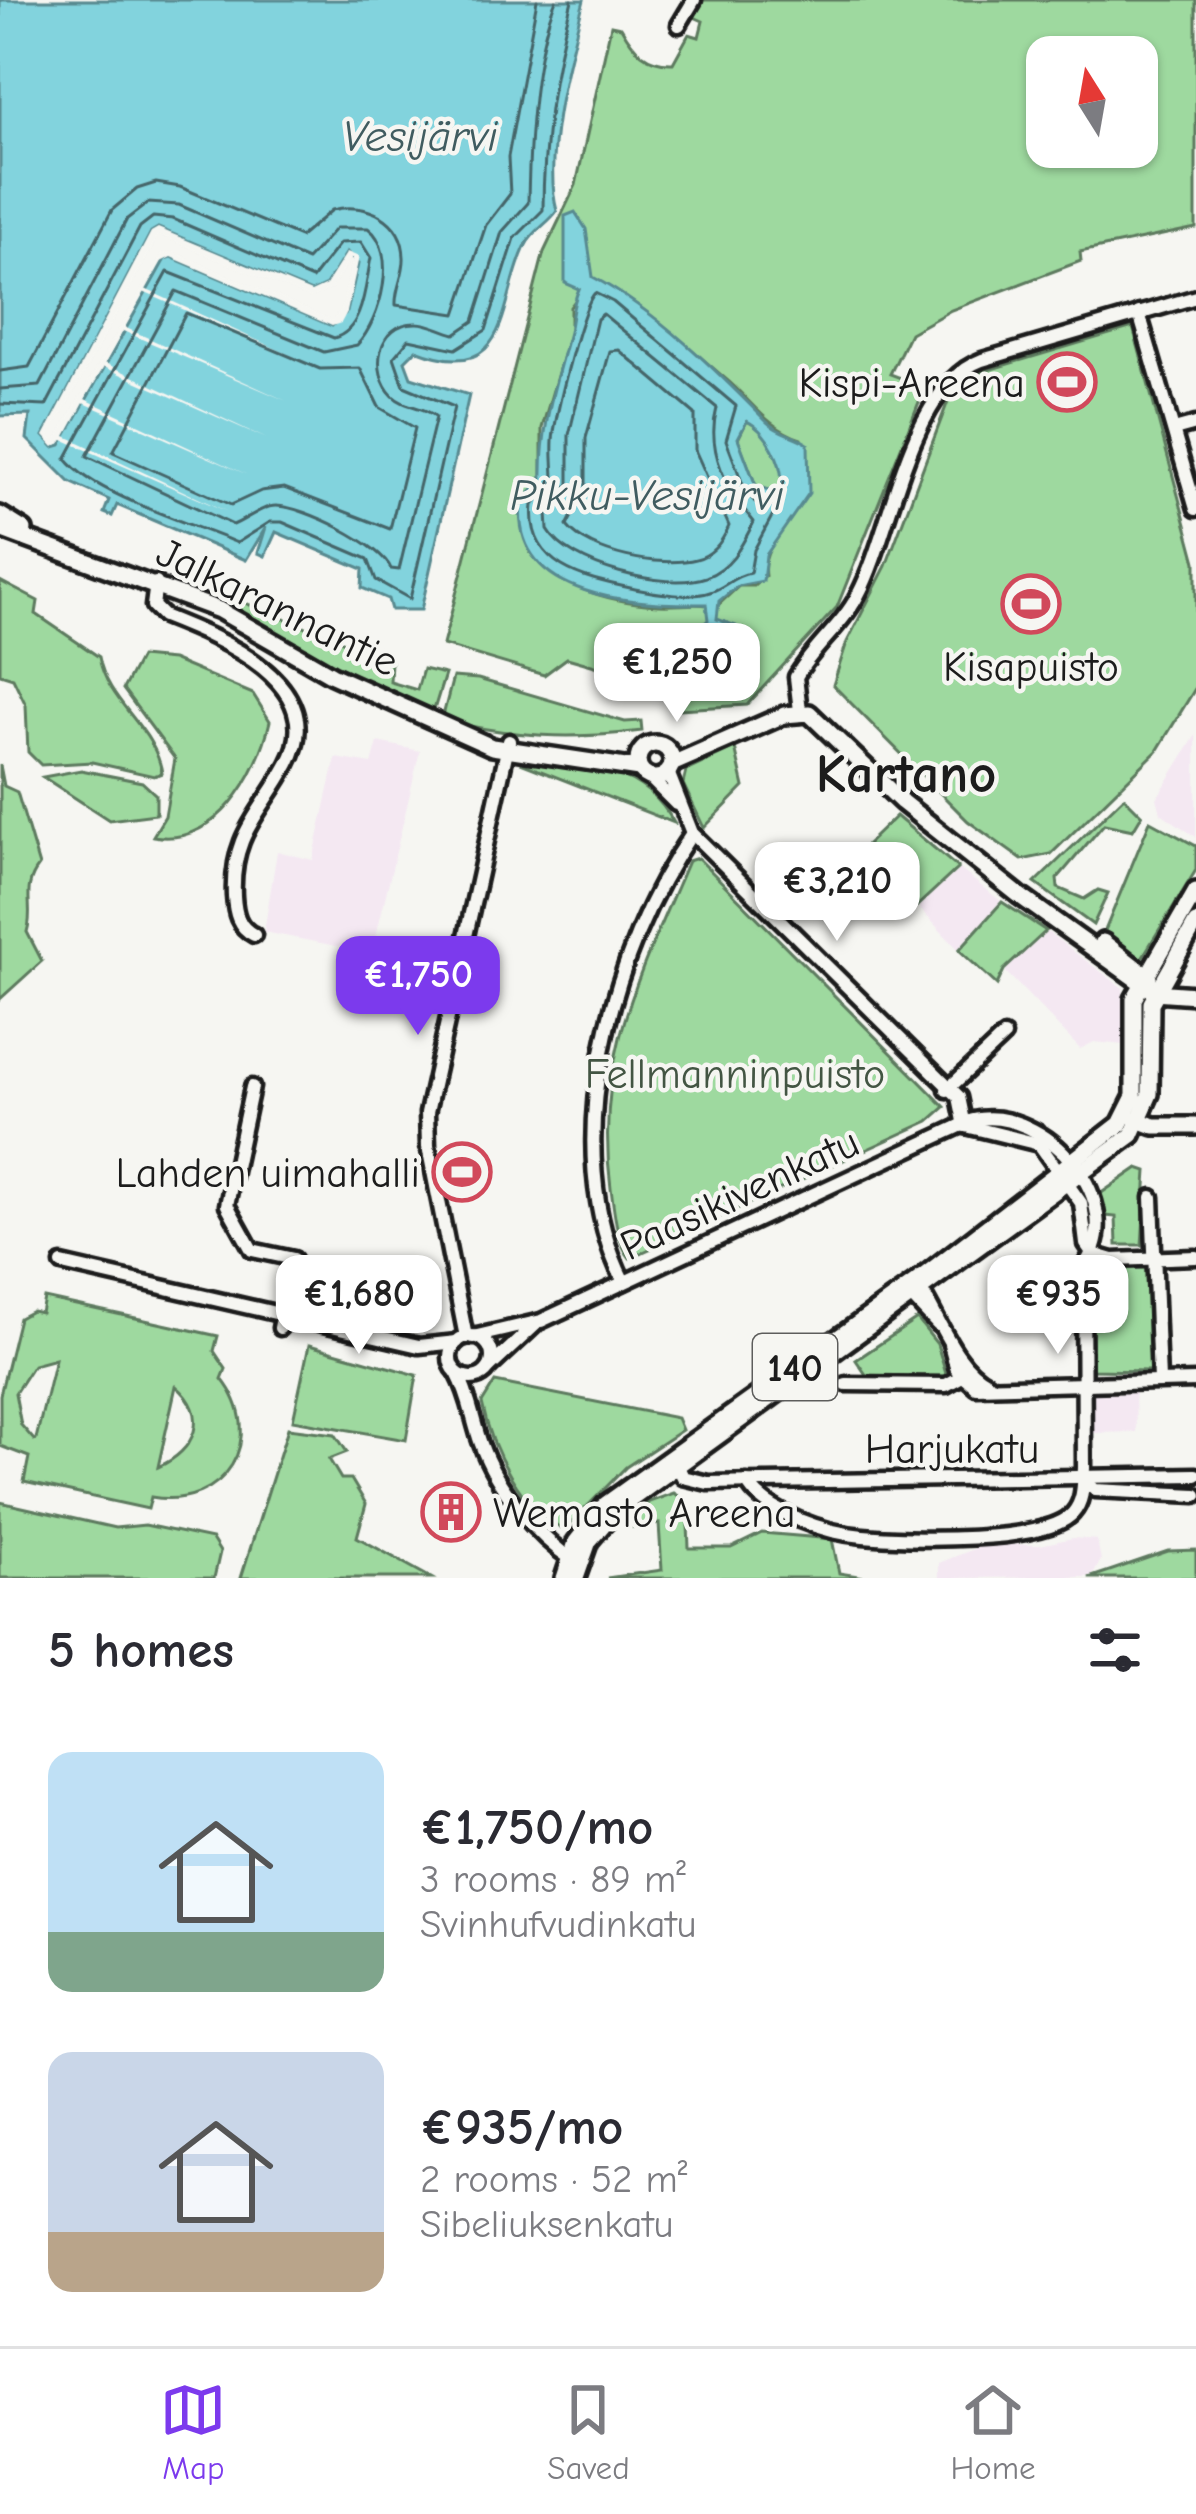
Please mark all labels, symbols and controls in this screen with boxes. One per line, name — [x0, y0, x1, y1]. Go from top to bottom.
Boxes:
north arrow — [1026, 36, 1158, 168]
map controls — [1026, 36, 1158, 168]
water label: Vesijärvi — [342, 110, 498, 162]
sports icon: Kispi-Areena — [1036, 351, 1098, 413]
place label: Kispi-Areena — [798, 359, 1025, 408]
water label: Pikku-Vesijärvi — [510, 469, 785, 521]
street label: Jalkarannantie — [149, 528, 406, 687]
sports icon: Kisapuisto — [1000, 573, 1062, 635]
pin: €1,250 — [579, 623, 775, 725]
text: €1,250 — [621, 639, 733, 684]
place label: Kisapuisto — [943, 643, 1119, 692]
district label: Kartano — [816, 743, 996, 806]
pin: €3,210 — [739, 842, 935, 944]
text: €3,210 — [782, 858, 892, 903]
pin: €1,750 — [320, 936, 516, 1038]
text: €1,750 — [363, 952, 473, 997]
park label: Fellmanninpuisto — [585, 1050, 885, 1099]
street label: Paasikivenkatu — [613, 1118, 867, 1271]
sports icon: Lahden uimahalli — [431, 1141, 493, 1203]
place label: Lahden uimahalli — [115, 1149, 420, 1198]
pin: €1,680 — [261, 1255, 457, 1357]
pin: €935 — [987, 1255, 1129, 1357]
text: €1,680 — [303, 1271, 415, 1316]
text: €935 — [1014, 1271, 1102, 1316]
road number: 140 — [753, 1334, 837, 1400]
street label: Harjukatu — [865, 1425, 1039, 1474]
building icon: Wemasto Areena — [420, 1481, 482, 1543]
place label: Wemasto Areena — [493, 1489, 796, 1538]
icon: filters — [1082, 1617, 1148, 1683]
text: 5 homes — [48, 1621, 234, 1680]
text: €1,750/mo — [420, 1798, 653, 1857]
icon: home — [144, 1800, 288, 1944]
text: 3 rooms · 89 m² — [420, 1857, 686, 1902]
text: Svinhufvudinkatu — [420, 1902, 697, 1947]
text: €935/mo — [420, 2098, 623, 2157]
icon: home — [144, 2100, 288, 2244]
text: 2 rooms · 52 m² — [420, 2157, 687, 2202]
text: Sibeliuksenkatu — [420, 2202, 673, 2247]
tab: Map — [160, 2377, 226, 2487]
tab: Saved — [547, 2377, 630, 2487]
tab: Home — [950, 2377, 1036, 2487]

